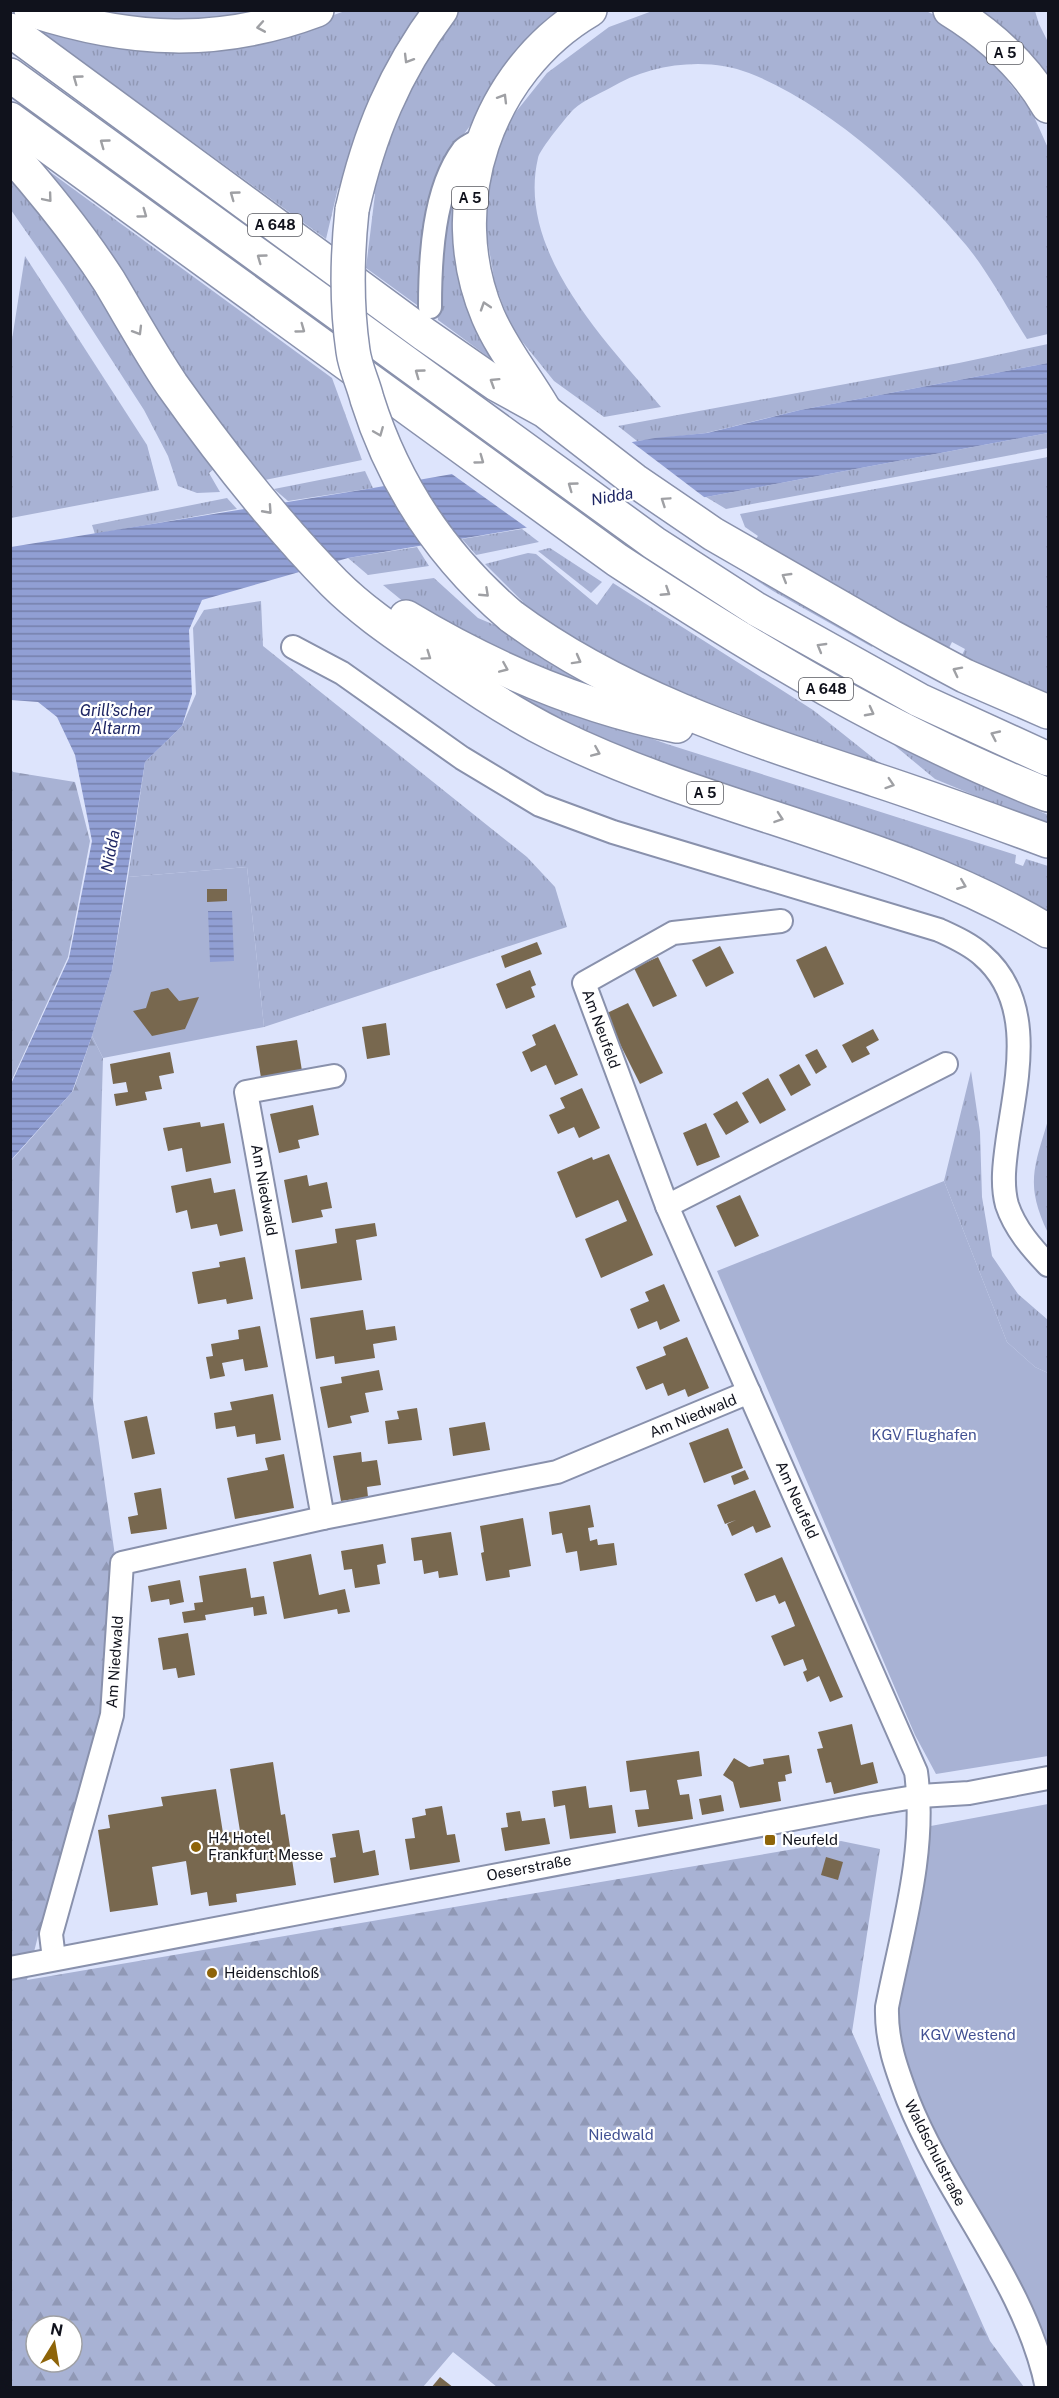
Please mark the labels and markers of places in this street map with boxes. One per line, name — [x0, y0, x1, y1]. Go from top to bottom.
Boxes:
place label: H4 Hotel Frankfurt Messe — [208, 1829, 323, 1863]
place label: Neufeld — [782, 1831, 838, 1848]
marker: Neufeld — [763, 1833, 777, 1847]
marker: H4 Hotel Frankfurt Messe — [189, 1840, 203, 1854]
place label: Heidenschloß — [224, 1964, 320, 1981]
marker: Heidenschloß — [205, 1966, 219, 1980]

